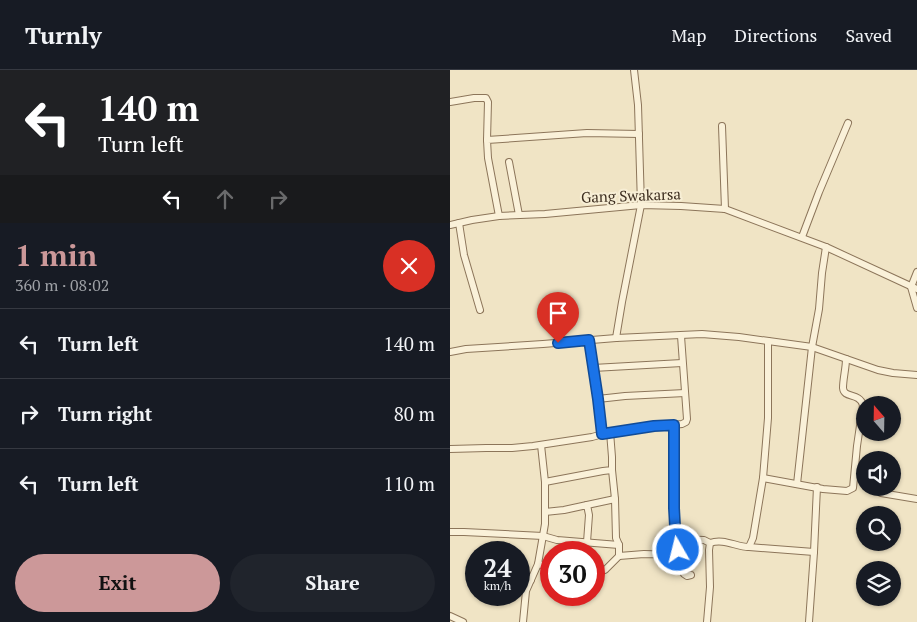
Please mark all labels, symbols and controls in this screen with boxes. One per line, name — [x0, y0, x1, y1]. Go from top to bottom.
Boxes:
text: Turnly — [25, 19, 102, 51]
text: Map — [671, 23, 706, 47]
text: Directions — [734, 23, 817, 47]
text: Saved — [845, 23, 892, 47]
text: 140 m — [98, 85, 199, 131]
icon: left — [15, 90, 80, 155]
text: Turn left — [98, 129, 184, 158]
street label: Gang Swakarsa — [581, 183, 682, 207]
icon: left — [158, 185, 186, 213]
icon: ahead — [211, 185, 239, 213]
icon: right — [264, 185, 292, 213]
text: 1 min — [15, 235, 97, 275]
button: close — [383, 240, 435, 292]
text: 360 m · 08:02 — [15, 274, 109, 296]
pin — [537, 292, 579, 343]
icon: arrive — [544, 299, 572, 327]
icon: left — [15, 330, 43, 358]
text: Turn left — [58, 331, 139, 356]
text: 140 m — [384, 331, 435, 356]
north arrow — [856, 396, 901, 441]
map controls — [856, 396, 901, 606]
icon: right — [15, 400, 43, 428]
text: Turn right — [58, 401, 152, 426]
text: 80 m — [394, 401, 435, 426]
button: sound — [856, 451, 901, 496]
icon: left — [15, 470, 43, 498]
text: Turn left — [58, 471, 139, 496]
text: 110 m — [384, 471, 435, 496]
button: search — [856, 506, 901, 551]
position arrow — [651, 523, 703, 575]
speed limit sign: 30 — [540, 541, 605, 606]
text: 24 — [483, 551, 512, 584]
button: Exit — [15, 554, 220, 612]
button: Share — [230, 554, 435, 612]
button: layers — [856, 561, 901, 606]
text: km/h — [484, 578, 511, 593]

